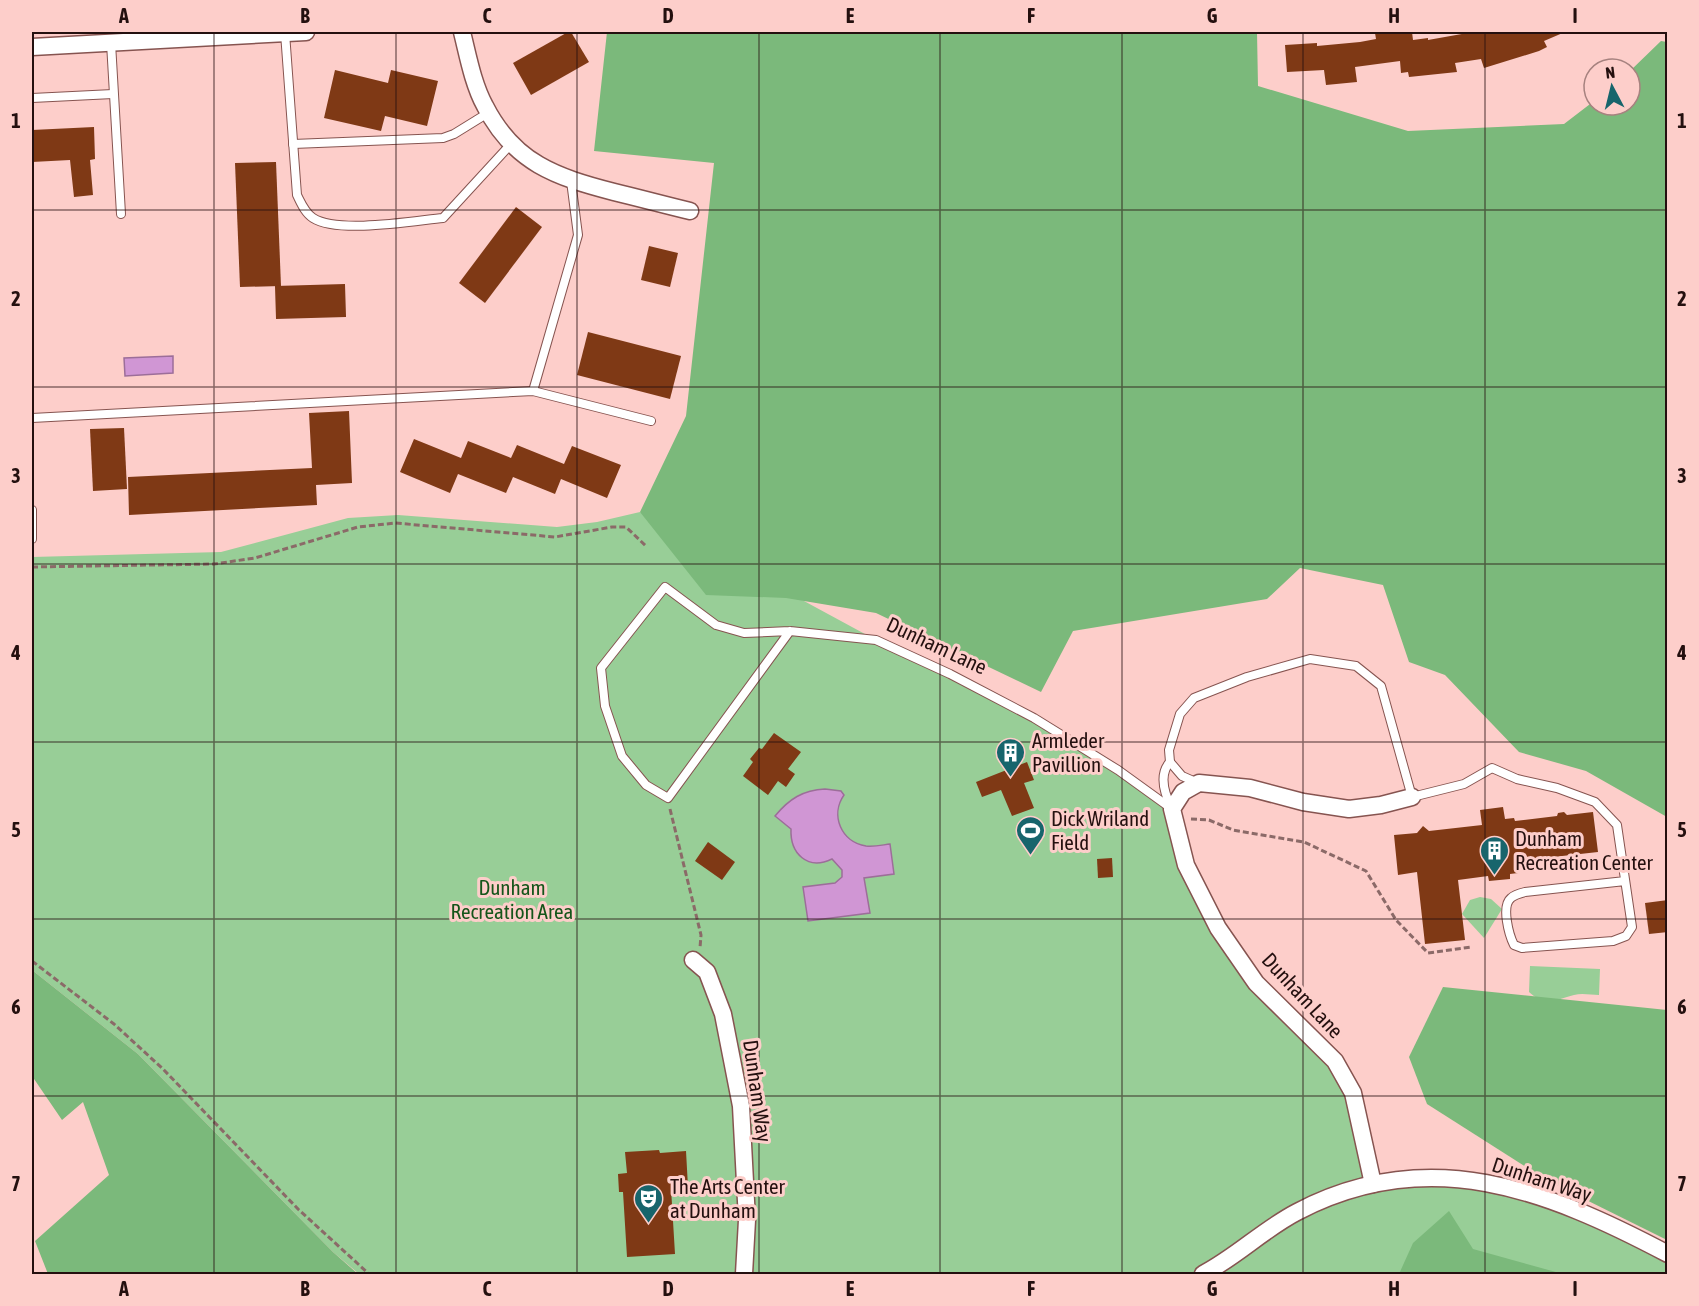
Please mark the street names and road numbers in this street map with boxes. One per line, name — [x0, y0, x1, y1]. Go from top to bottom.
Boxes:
street label: Dunham Lane — [883, 611, 991, 679]
street label: Dunham Lane — [1258, 947, 1348, 1043]
street label: Dunham Way — [739, 1038, 777, 1144]
street label: Dunham Way — [1489, 1152, 1595, 1206]

